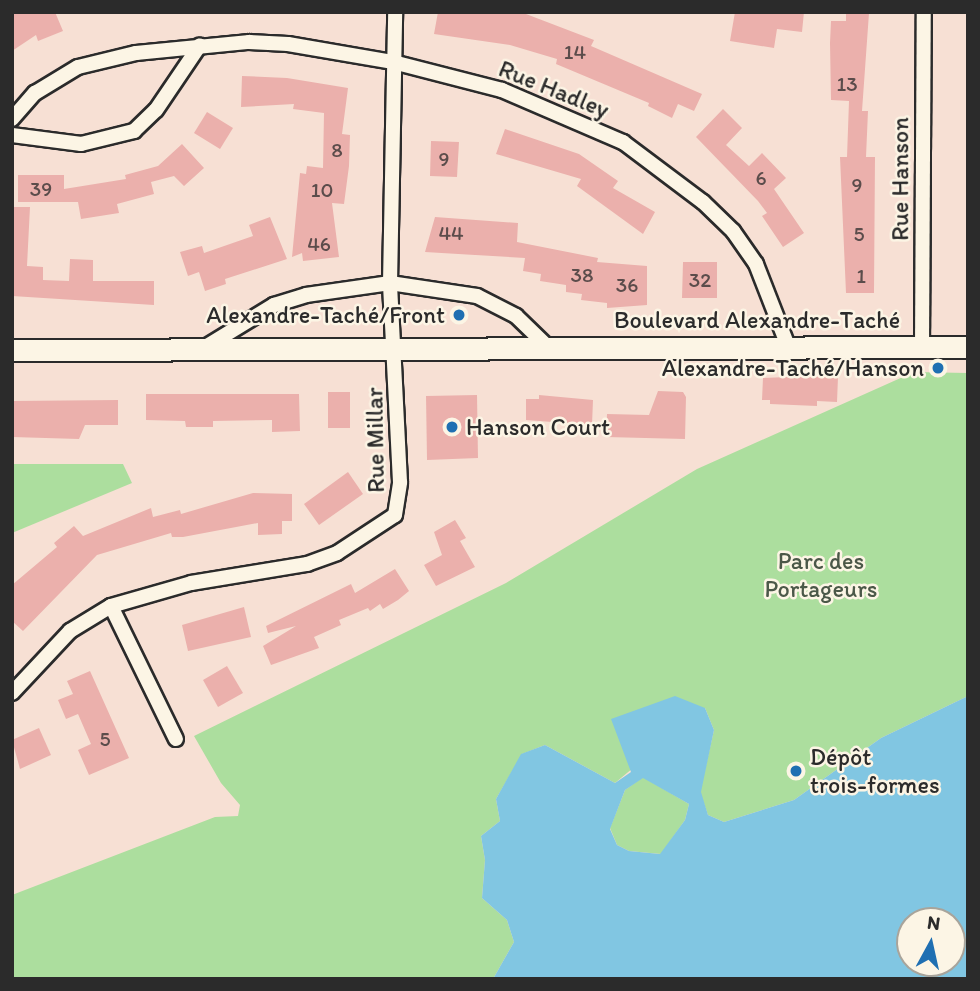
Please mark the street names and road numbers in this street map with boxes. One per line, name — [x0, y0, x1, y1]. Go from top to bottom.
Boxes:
street label: Rue Hadley — [495, 54, 613, 124]
street label: Rue Hanson — [886, 117, 914, 241]
street label: Boulevard Alexandre-Taché — [615, 306, 899, 334]
street label: Rue Millar — [360, 388, 390, 492]

